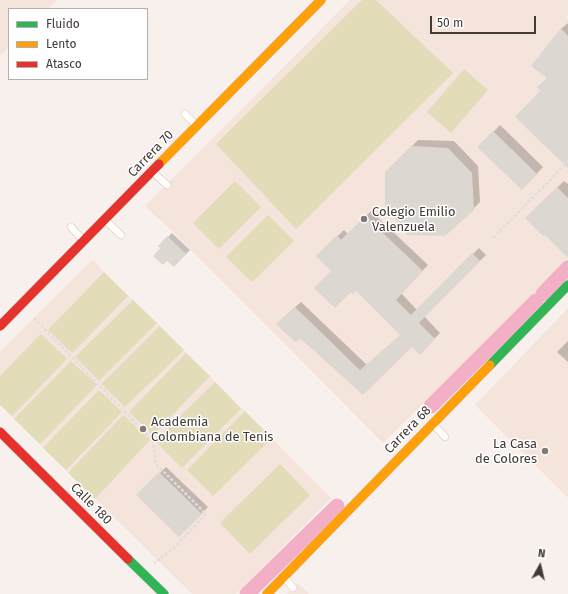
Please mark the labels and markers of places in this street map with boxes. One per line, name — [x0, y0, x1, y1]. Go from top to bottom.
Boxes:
place label: Colegio Emilio Valenzuela — [372, 204, 456, 235]
marker: Colegio Emilio Valenzuela — [359, 214, 369, 224]
place label: Academia Colombiana de Tenis — [151, 414, 273, 445]
marker: Academia Colombiana de Tenis — [138, 424, 148, 434]
place label: La Casa de Colores — [475, 436, 537, 467]
marker: La Casa de Colores — [540, 446, 550, 456]

